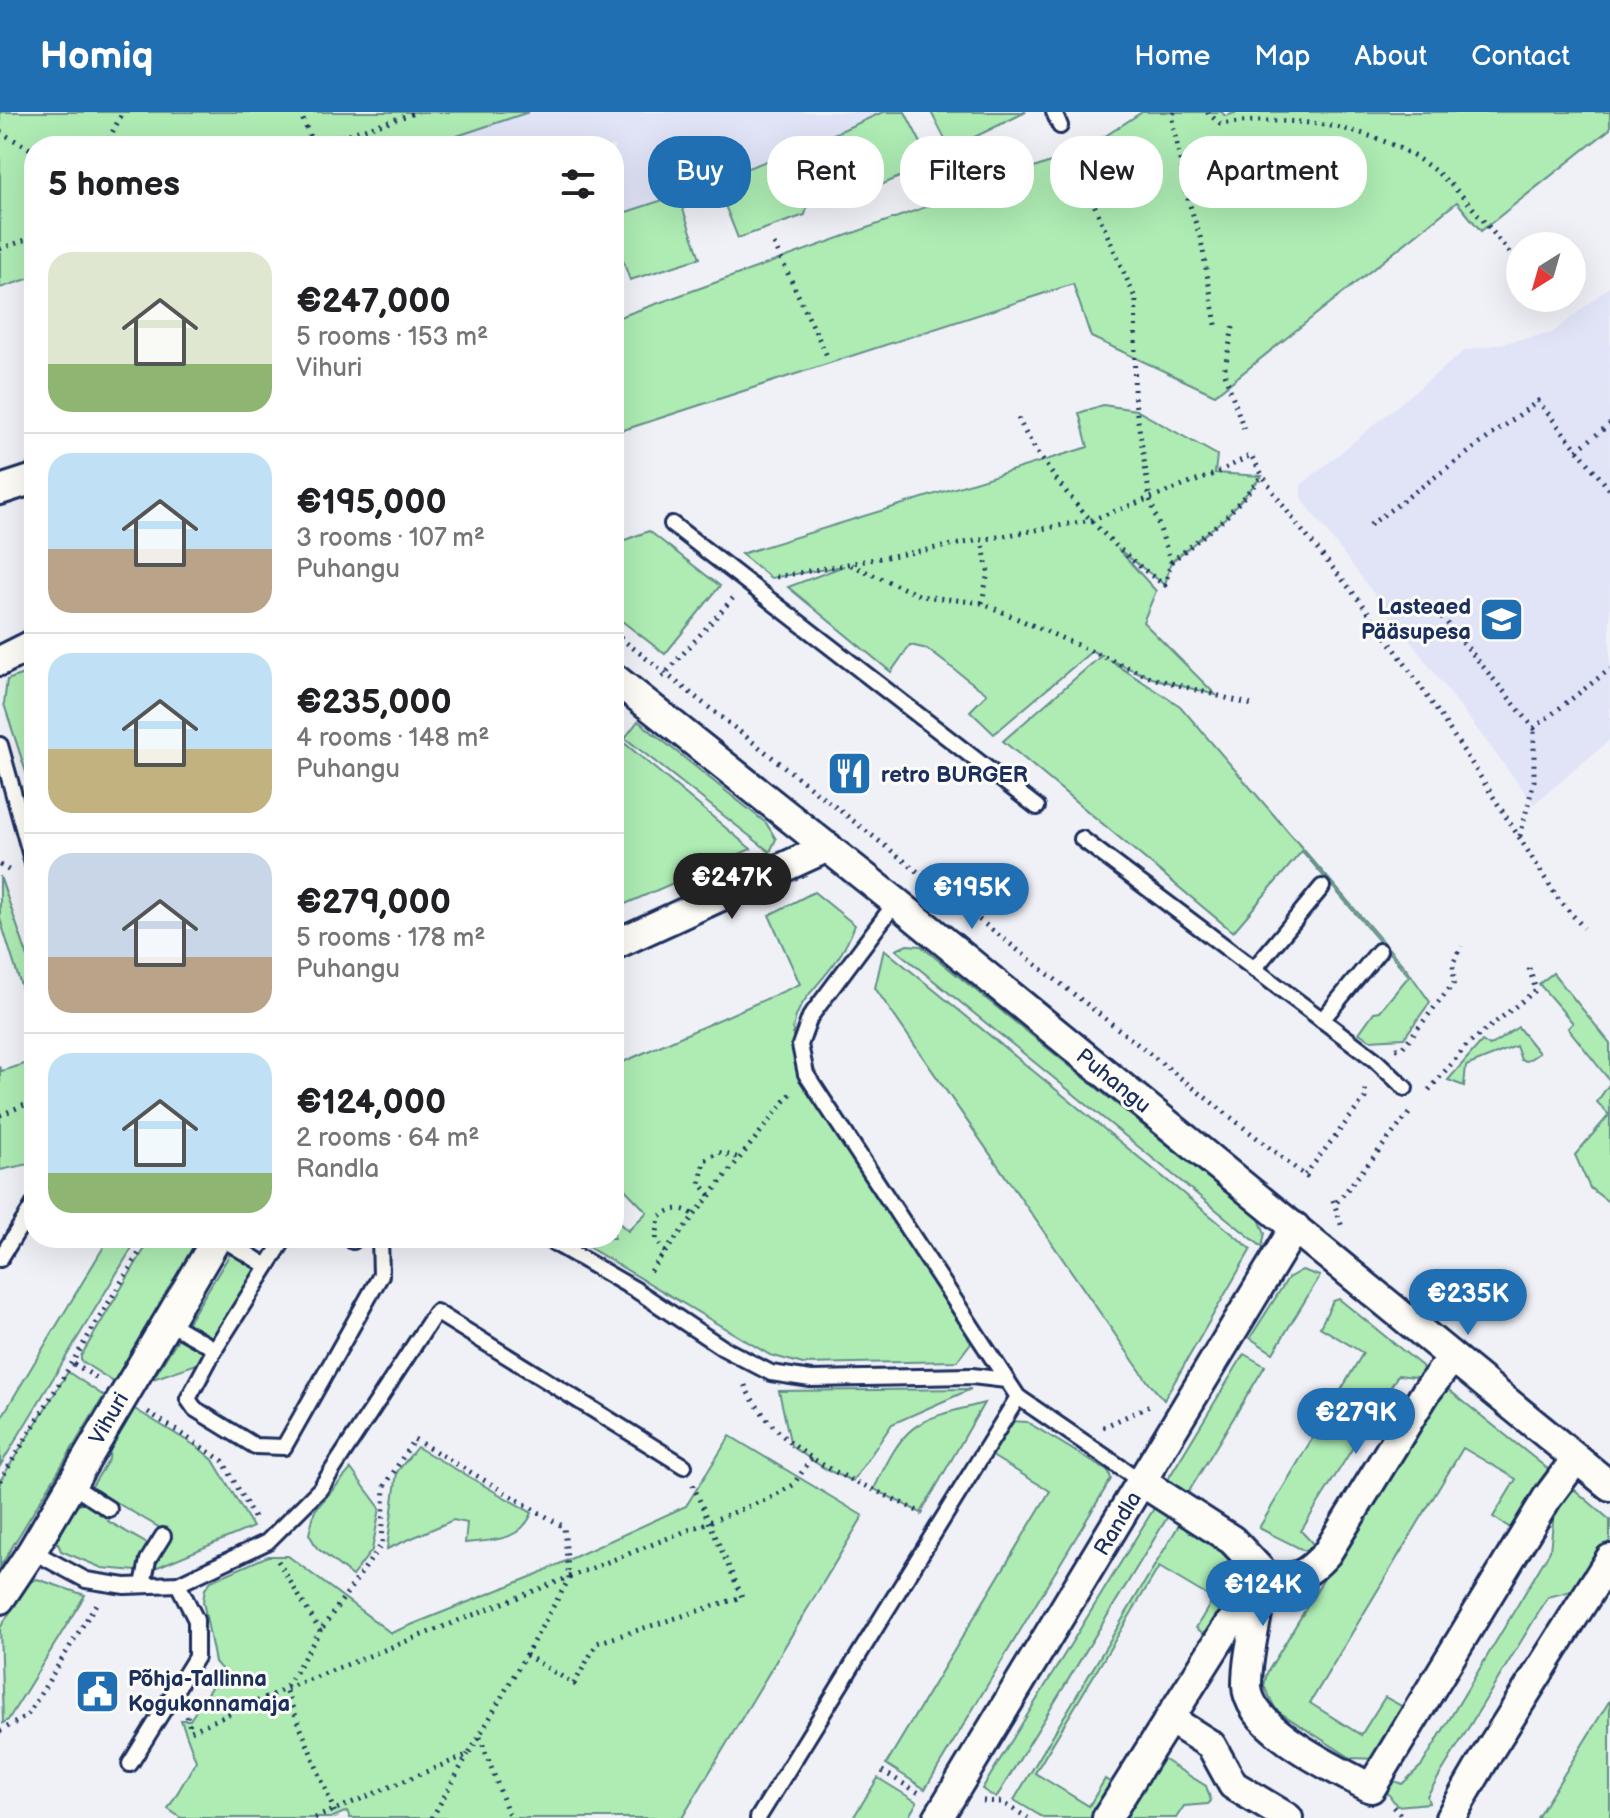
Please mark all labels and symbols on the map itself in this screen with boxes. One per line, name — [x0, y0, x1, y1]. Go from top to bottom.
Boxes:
north arrow — [1506, 232, 1586, 312]
place label: Lasteaed Pääsupesa — [1361, 594, 1471, 646]
school or university icon: Lasteaed Pääsupesa — [1478, 595, 1526, 643]
restaurant icon: retro BURGER — [826, 750, 874, 798]
place label: retro BURGER — [881, 762, 1028, 789]
pin: €247K — [676, 853, 788, 921]
pin: €195K — [916, 863, 1028, 931]
street label: Puhangu — [1070, 1043, 1156, 1119]
pin: €235K — [1412, 1269, 1524, 1337]
street label: Vihuri — [84, 1388, 135, 1450]
pin: €279K — [1300, 1388, 1412, 1456]
street label: Randla — [1089, 1487, 1148, 1561]
pin: €124K — [1207, 1560, 1319, 1628]
place label: Põhja-Tallinna Kogukonnamaja — [128, 1666, 290, 1718]
public building icon: Põhja-Tallinna Kogukonnamaja — [73, 1667, 121, 1715]

